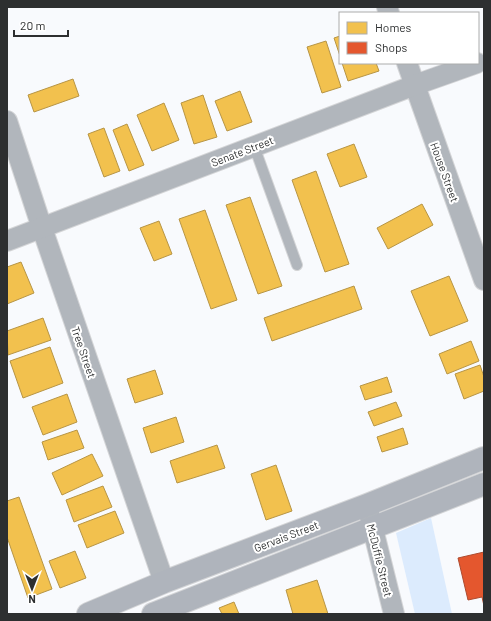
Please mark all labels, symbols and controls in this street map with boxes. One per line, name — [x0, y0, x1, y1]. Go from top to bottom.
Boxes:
scale bar — [14, 12, 68, 38]
legend — [339, 12, 479, 64]
text: 20 m — [20, 18, 46, 32]
text: Homes — [375, 20, 412, 34]
text: Shops — [375, 40, 408, 54]
street label: Senate Street — [209, 133, 275, 169]
street label: House Street — [428, 140, 462, 204]
street label: Tree Street — [69, 325, 99, 379]
street label: Gervais Street — [252, 518, 320, 554]
street label: McDuffie Street — [365, 522, 395, 598]
north arrow — [12, 569, 52, 609]
text: N — [28, 593, 36, 606]

